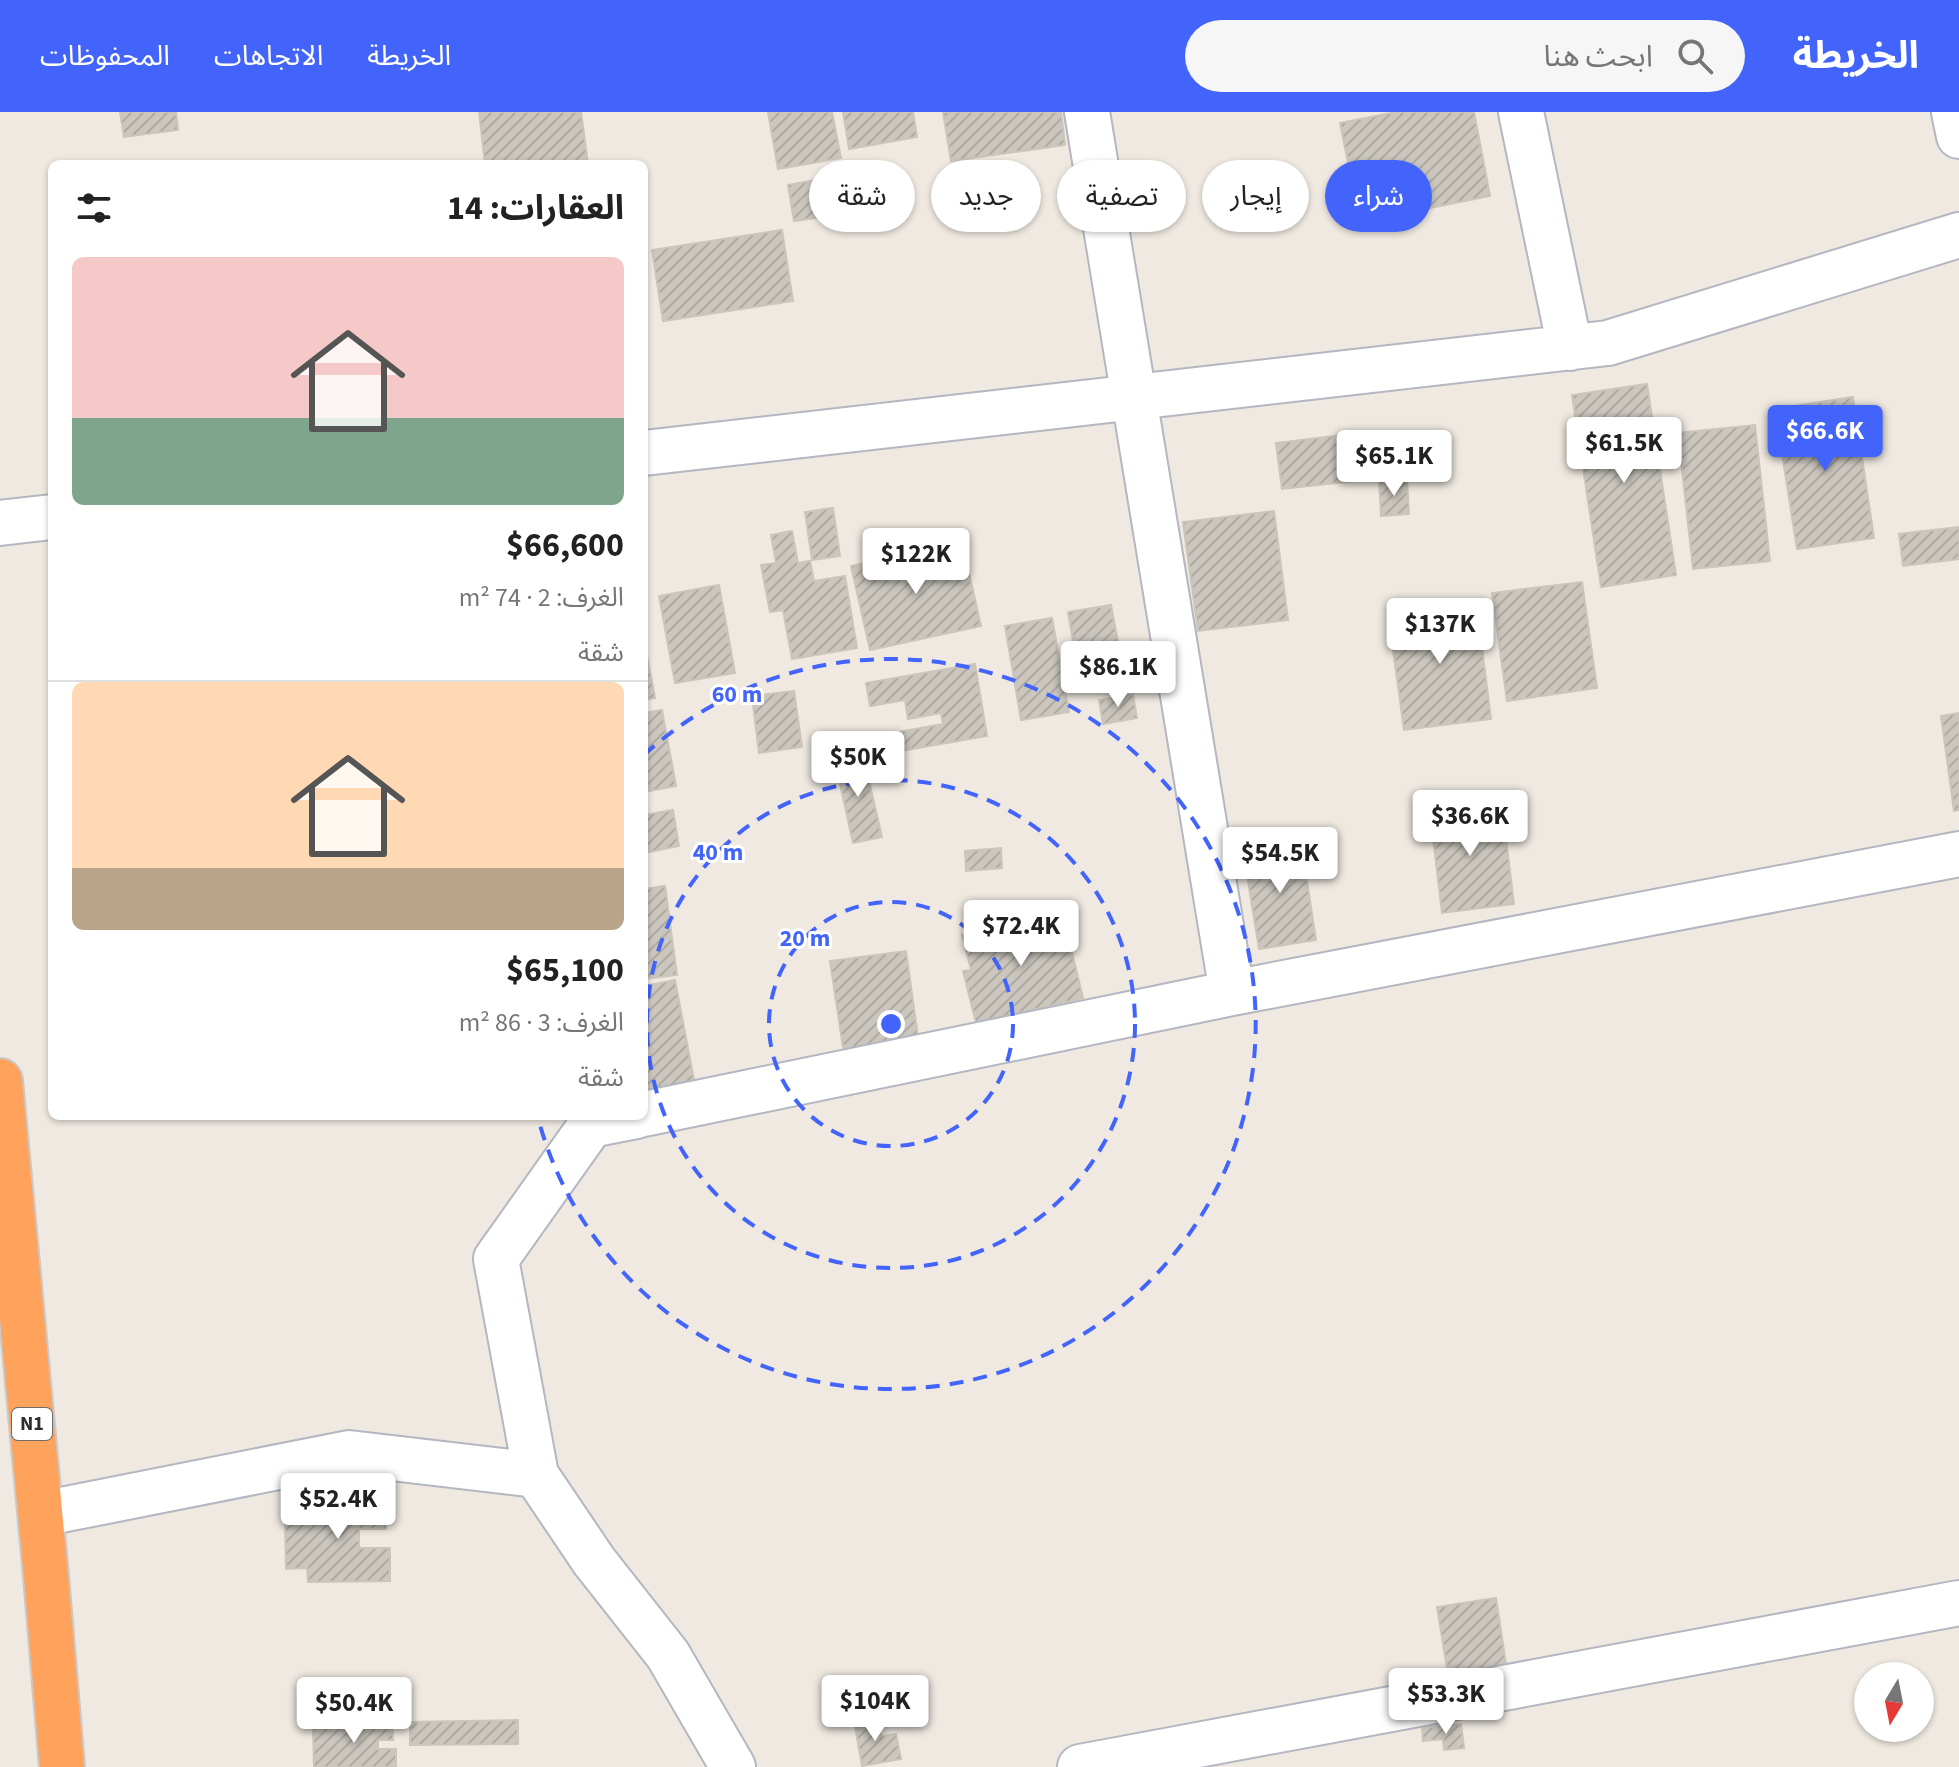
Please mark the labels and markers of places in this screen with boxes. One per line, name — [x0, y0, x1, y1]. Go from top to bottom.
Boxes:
pin: $66.6K — [1760, 405, 1890, 473]
pin: $61.5K — [1559, 417, 1689, 485]
pin: $65.1K — [1329, 430, 1459, 498]
pin: $122K — [860, 528, 972, 596]
pin: $137K — [1384, 598, 1496, 666]
pin: $86.1K — [1053, 641, 1183, 709]
pin: $50K — [811, 731, 905, 799]
pin: $36.6K — [1405, 790, 1535, 858]
pin: $54.5K — [1215, 827, 1345, 895]
pin: $72.4K — [956, 900, 1086, 968]
centre of rings — [877, 1010, 905, 1038]
pin: $52.4K — [273, 1473, 403, 1541]
pin: $53.3K — [1381, 1668, 1511, 1736]
pin: $104K — [819, 1675, 931, 1743]
pin: $50.4K — [289, 1677, 419, 1745]

